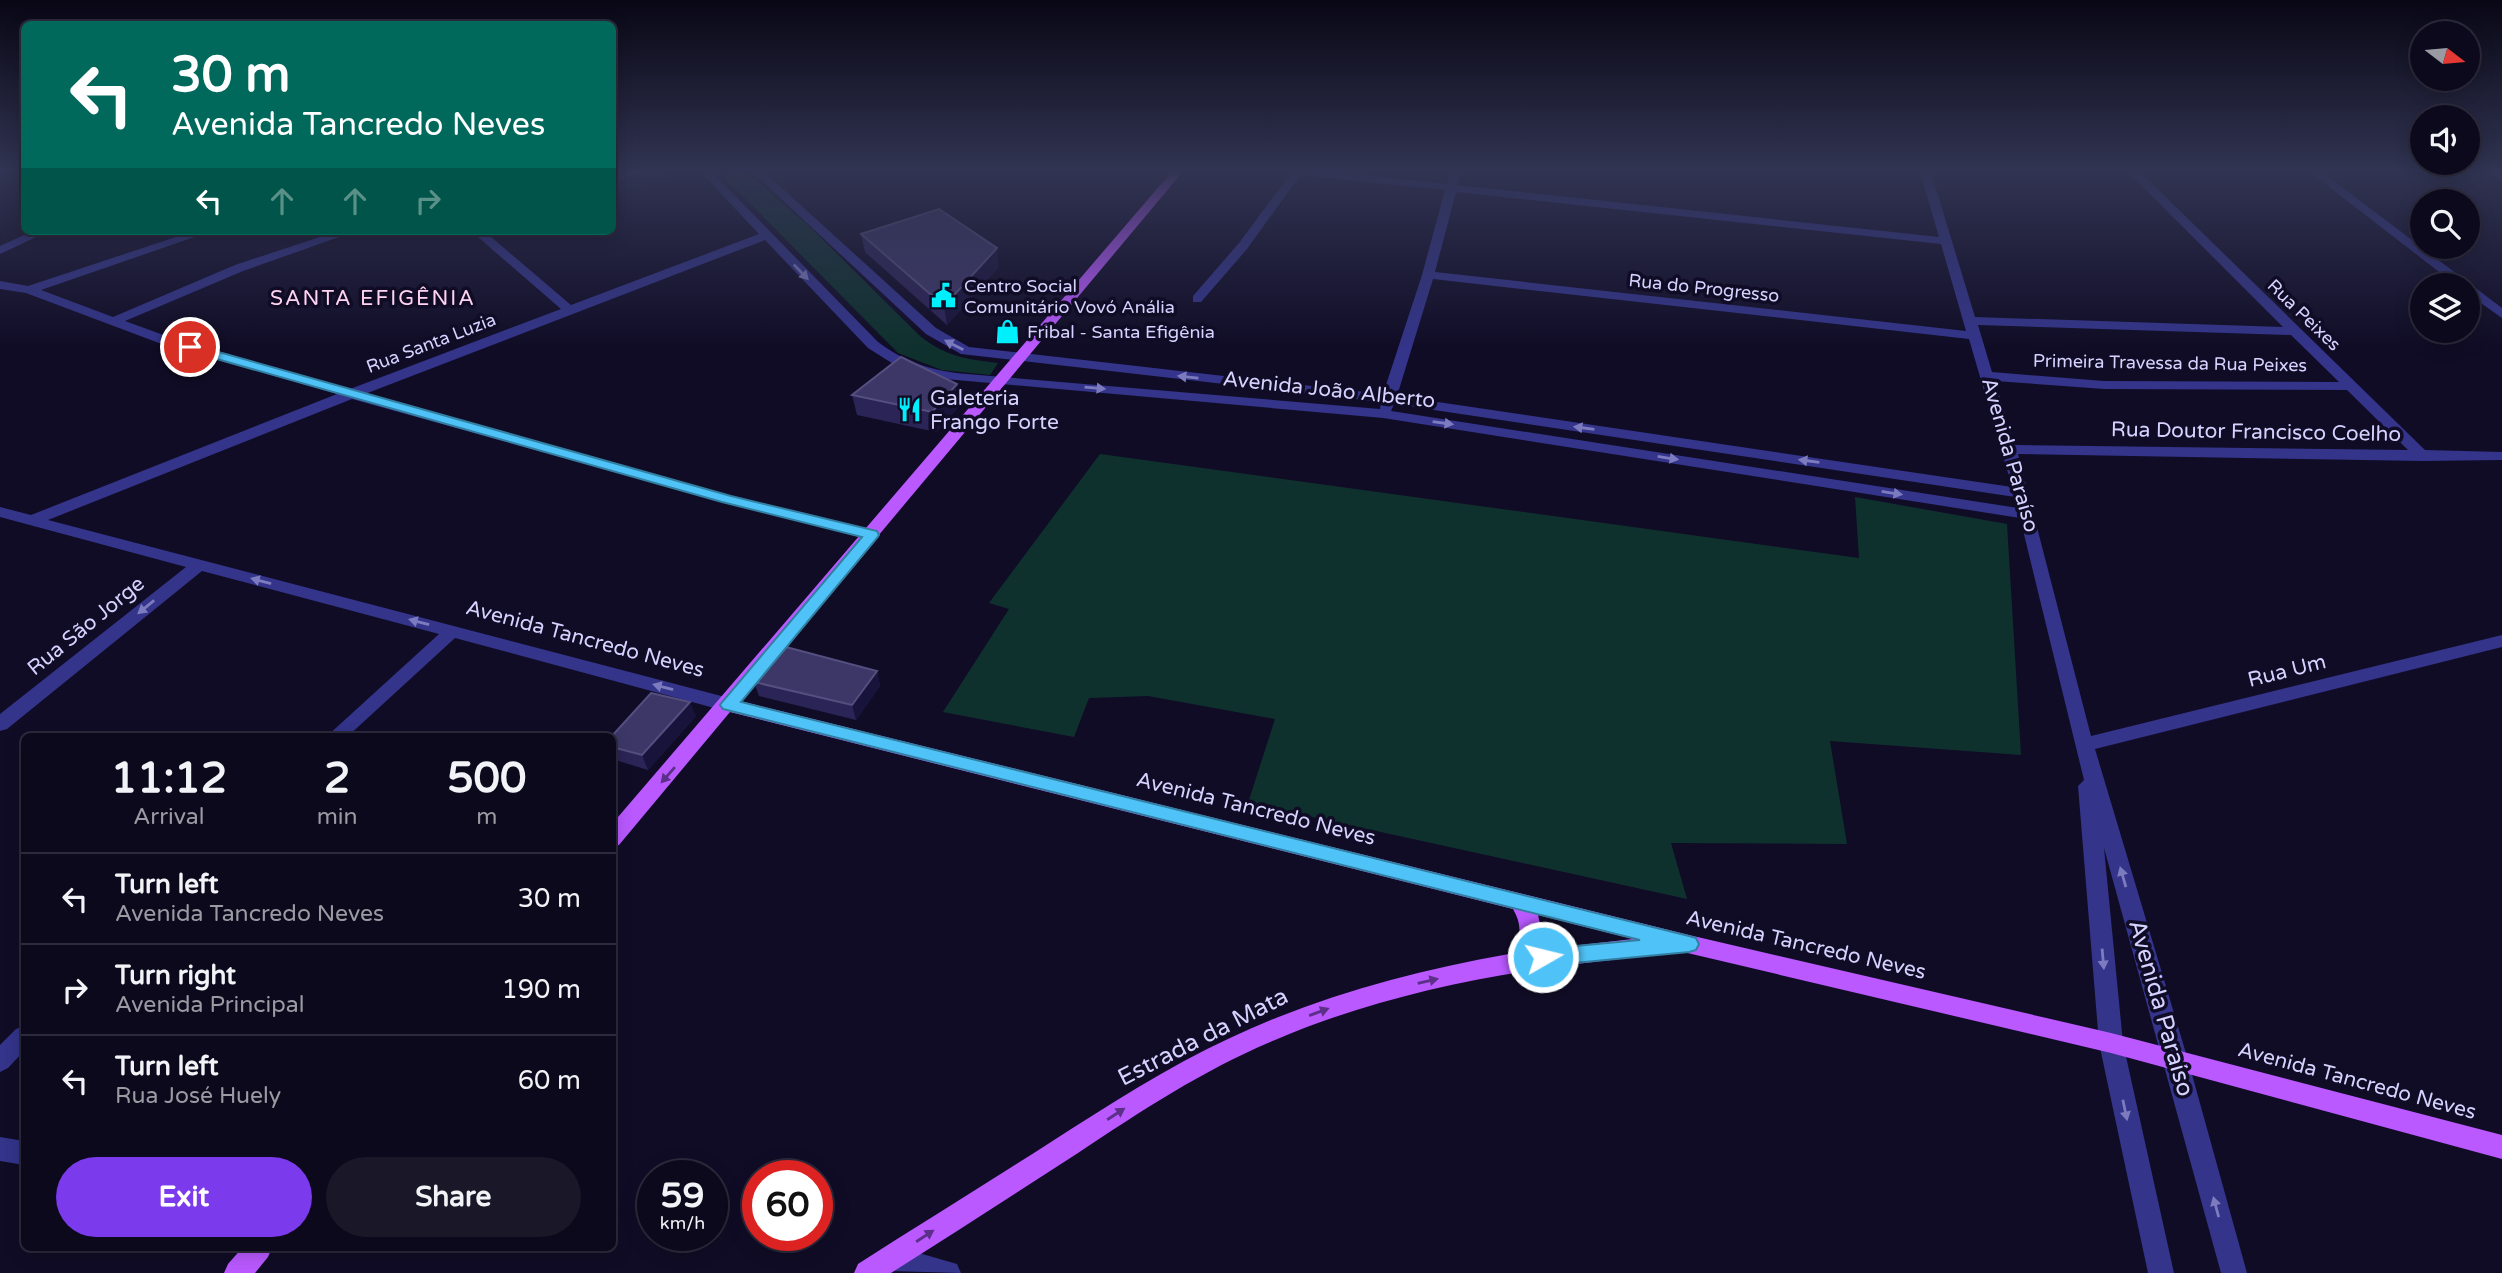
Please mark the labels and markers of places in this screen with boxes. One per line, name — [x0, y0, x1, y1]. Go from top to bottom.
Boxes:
place label: Centro Social Comunitário Vovó Anália — [964, 275, 1175, 318]
public building icon: Centro Social Comunitário Vovó Anália — [930, 282, 958, 310]
pin — [160, 317, 220, 377]
shop icon: Fribal - Santa Efigênia — [993, 318, 1021, 346]
place label: Fribal - Santa Efigênia — [1027, 321, 1215, 343]
place label: Galeteria Frango Forte — [930, 386, 1059, 435]
restaurant icon: Galeteria Frango Forte — [896, 396, 924, 424]

